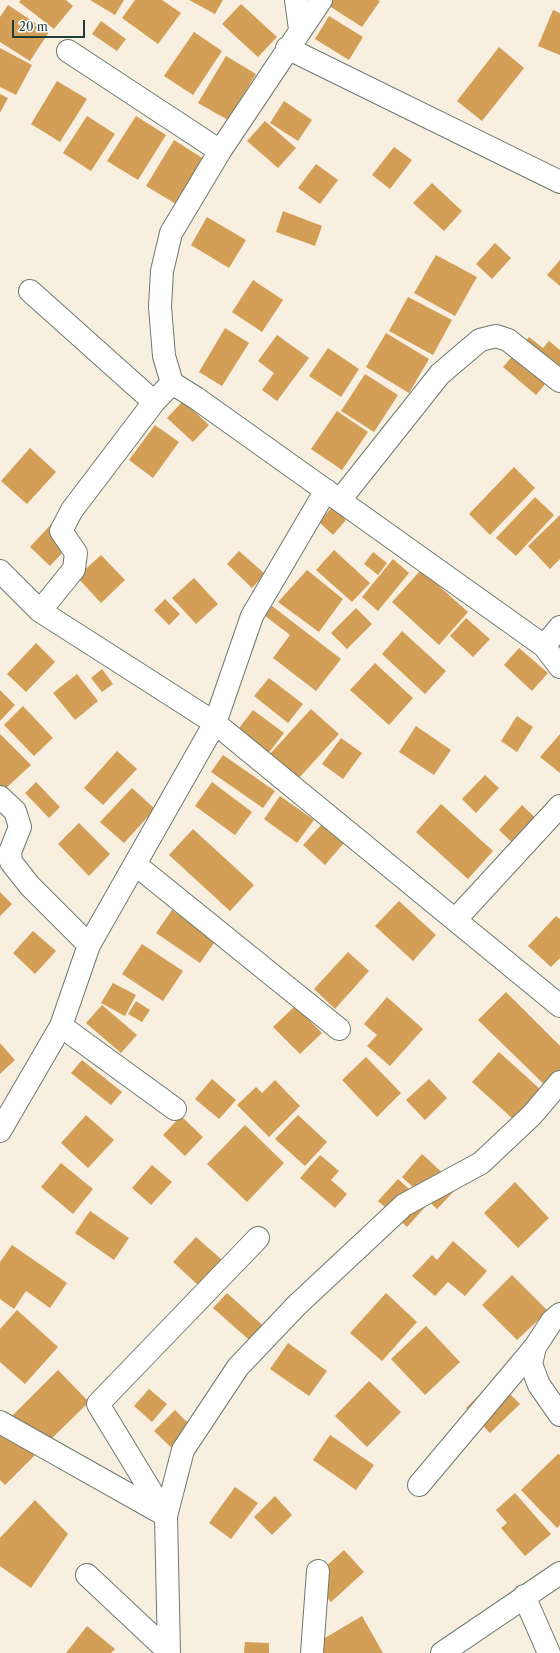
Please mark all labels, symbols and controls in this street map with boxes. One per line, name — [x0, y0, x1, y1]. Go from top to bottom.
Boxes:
scale bar — [14, 12, 87, 38]
text: 20 m — [19, 19, 48, 34]

